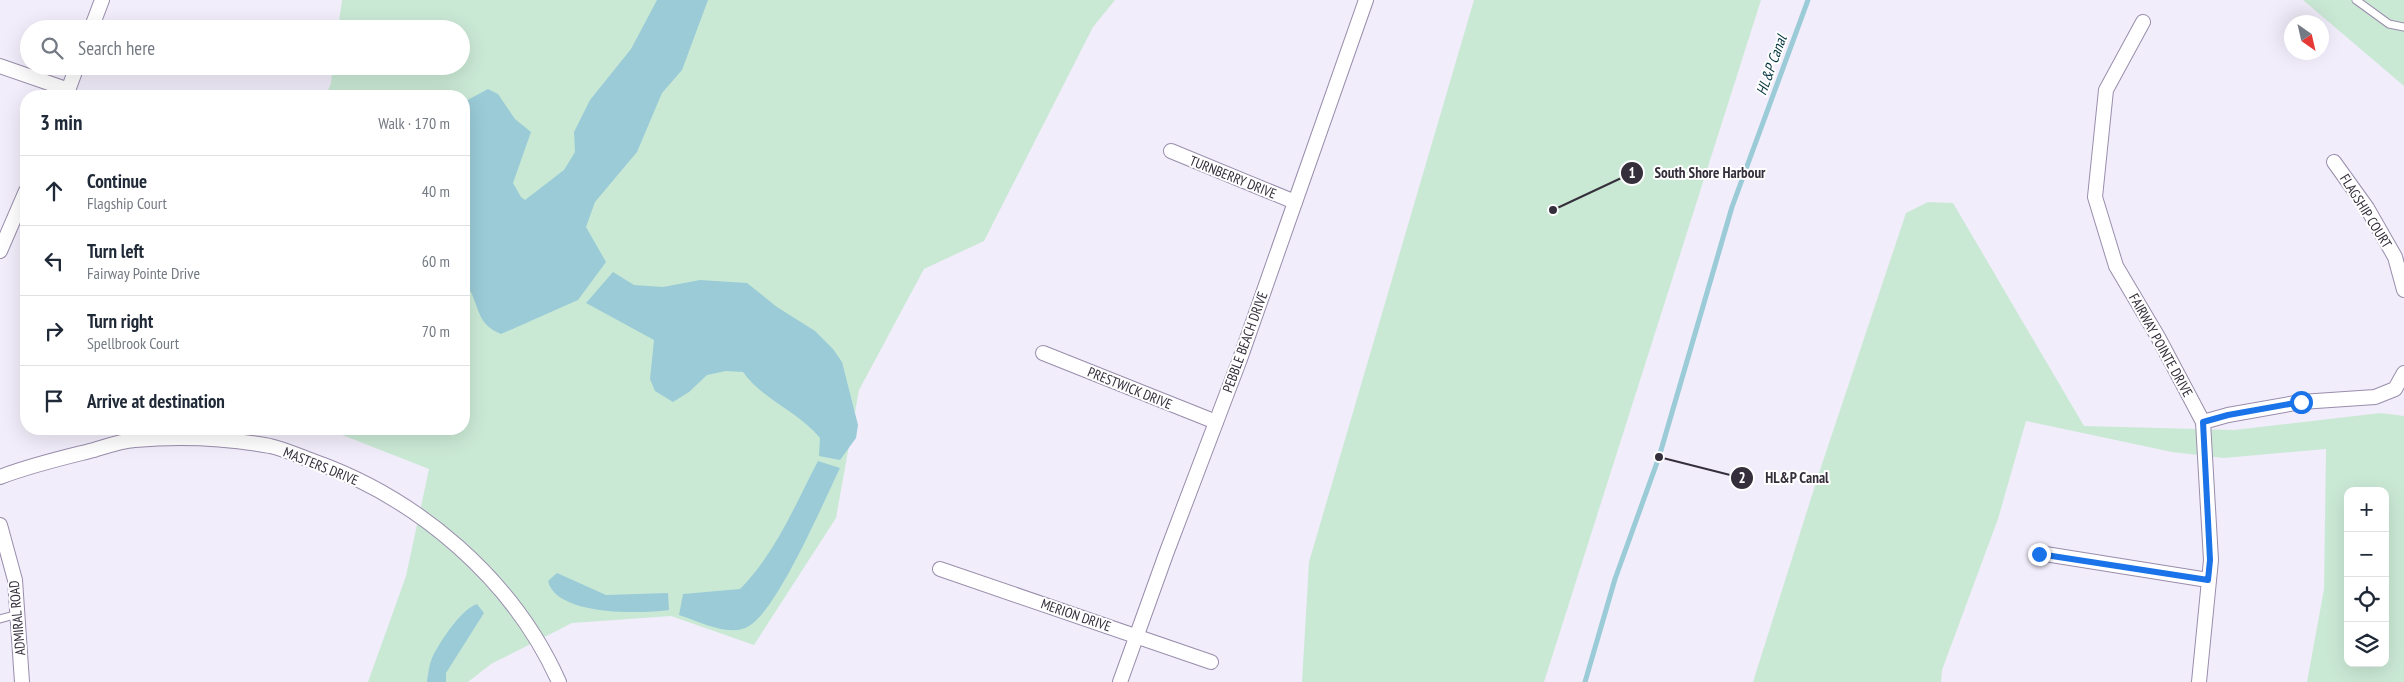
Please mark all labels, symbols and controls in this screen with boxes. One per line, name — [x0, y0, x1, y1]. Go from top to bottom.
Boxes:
north arrow — [2284, 15, 2329, 60]
search box — [20, 20, 470, 75]
water label: HL&P Canal — [1751, 31, 1791, 98]
icon: search — [38, 34, 66, 62]
text: Search here — [78, 36, 155, 60]
text: 3 min — [40, 109, 82, 136]
text: Walk · 170 m — [378, 113, 450, 133]
street label: TURNBERRY DRIVE — [1187, 151, 1279, 203]
callout: South Shore Harbour — [1619, 158, 1775, 188]
text: 1 — [1628, 163, 1636, 182]
text: South Shore Harbour — [1654, 163, 1766, 182]
text: Continue — [87, 169, 147, 193]
street label: FLAGSHIP COURT — [2336, 171, 2396, 252]
icon: ahead — [40, 177, 68, 205]
text: 40 m — [422, 181, 450, 201]
text: Flagship Court — [87, 193, 167, 213]
text: Turn left — [87, 239, 144, 263]
icon: left — [40, 247, 68, 275]
text: 60 m — [422, 251, 450, 271]
text: Fairway Pointe Drive — [87, 263, 200, 283]
street label: PEBBLE BEACH DRIVE — [1218, 289, 1272, 395]
street label: FAIRWAY POINTE DRIVE — [2125, 290, 2197, 400]
text: Turn right — [87, 309, 153, 333]
icon: right — [40, 317, 68, 345]
text: 70 m — [422, 321, 450, 341]
text: Spellbrook Court — [87, 333, 179, 353]
street label: PRESTWICK DRIVE — [1085, 363, 1175, 413]
icon: arrive — [40, 387, 68, 415]
text: Arrive at destination — [87, 389, 225, 413]
route start — [2290, 391, 2313, 414]
street label: MASTERS DRIVE — [281, 443, 361, 489]
callout: HL&P Canal — [1730, 463, 1839, 493]
text: 2 — [1738, 468, 1746, 487]
text: HL&P Canal — [1765, 468, 1829, 487]
map controls — [2344, 487, 2389, 667]
button: + — [2344, 487, 2389, 532]
button: − — [2344, 532, 2389, 577]
route end — [2028, 543, 2051, 566]
button: locate — [2344, 577, 2389, 622]
street label: ADMIRAL ROAD — [5, 580, 29, 656]
street label: MERION DRIVE — [1039, 595, 1113, 635]
button: layers — [2344, 622, 2389, 667]

